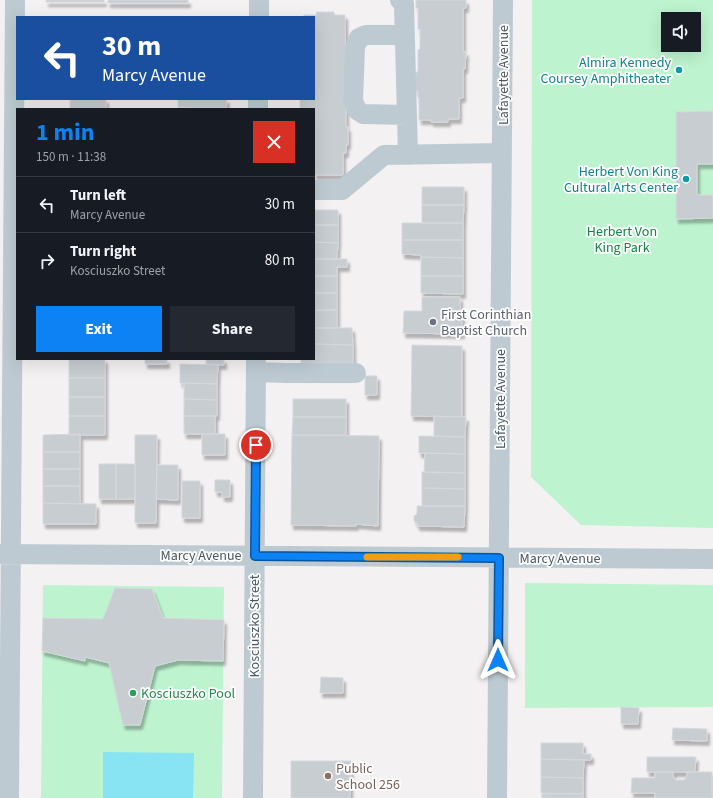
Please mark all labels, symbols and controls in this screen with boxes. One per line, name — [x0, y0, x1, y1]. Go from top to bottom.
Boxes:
map controls — [661, 12, 701, 52]
button: sound — [661, 12, 701, 52]
street label: Lafayette Avenue — [494, 25, 514, 125]
text: 30 m — [102, 26, 161, 66]
icon: left — [36, 32, 88, 84]
place label: Almira Kennedy Coursey Amphitheater — [540, 53, 671, 89]
text: Marcy Avenue — [102, 63, 206, 88]
marker: Almira Kennedy Coursey Amphitheater — [674, 65, 684, 75]
text: 1 min — [36, 115, 94, 150]
button: close — [253, 121, 295, 163]
text: 150 m · 11:38 — [36, 148, 106, 166]
place label: Herbert Von King Cultural Arts Center — [564, 162, 678, 198]
marker: Herbert Von King Cultural Arts Center — [681, 174, 691, 184]
text: Turn left — [70, 185, 126, 206]
icon: left — [36, 194, 58, 216]
text: 30 m — [265, 194, 295, 215]
text: Marcy Avenue — [70, 206, 145, 224]
park label: Herbert Von King Park — [587, 222, 657, 258]
text: Turn right — [70, 241, 136, 262]
icon: right — [36, 250, 58, 272]
text: 80 m — [265, 250, 295, 271]
text: Kosciuszko Street — [70, 262, 165, 280]
place label: First Corinthian Baptist Church — [441, 305, 531, 341]
button: Exit — [36, 306, 162, 352]
button: Share — [170, 306, 295, 352]
marker: First Corinthian Baptist Church — [428, 317, 438, 327]
street label: Lafayette Avenue — [491, 349, 511, 449]
pin — [239, 428, 273, 462]
icon: arrive — [245, 434, 267, 456]
street label: Marcy Avenue — [161, 546, 242, 566]
street label: Marcy Avenue — [520, 549, 601, 569]
street label: Kosciuszko Street — [245, 574, 265, 677]
position arrow — [477, 639, 519, 681]
place label: Kosciuszko Pool — [141, 684, 236, 704]
marker: Kosciuszko Pool — [128, 688, 138, 698]
place label: Public School 256 — [336, 759, 400, 795]
marker: Public School 256 — [323, 771, 333, 781]

